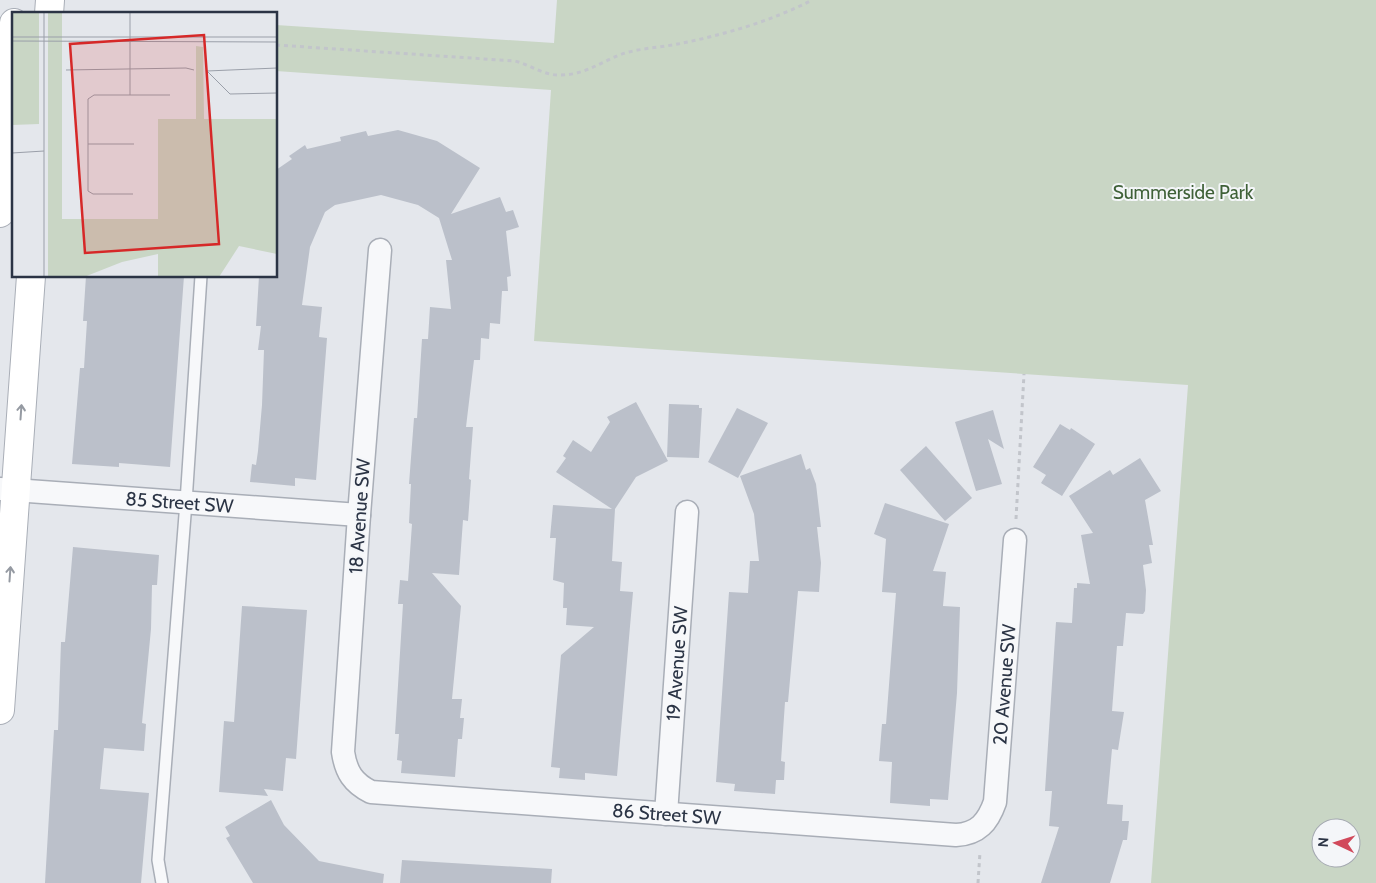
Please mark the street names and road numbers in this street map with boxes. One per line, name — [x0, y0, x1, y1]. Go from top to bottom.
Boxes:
street label: 18 Avenue SW — [344, 458, 375, 574]
street label: 85 Street SW — [125, 487, 234, 518]
street label: 19 Avenue SW — [662, 605, 692, 722]
street label: 20 Avenue SW — [988, 623, 1021, 746]
street label: 86 Street SW — [611, 799, 722, 830]

